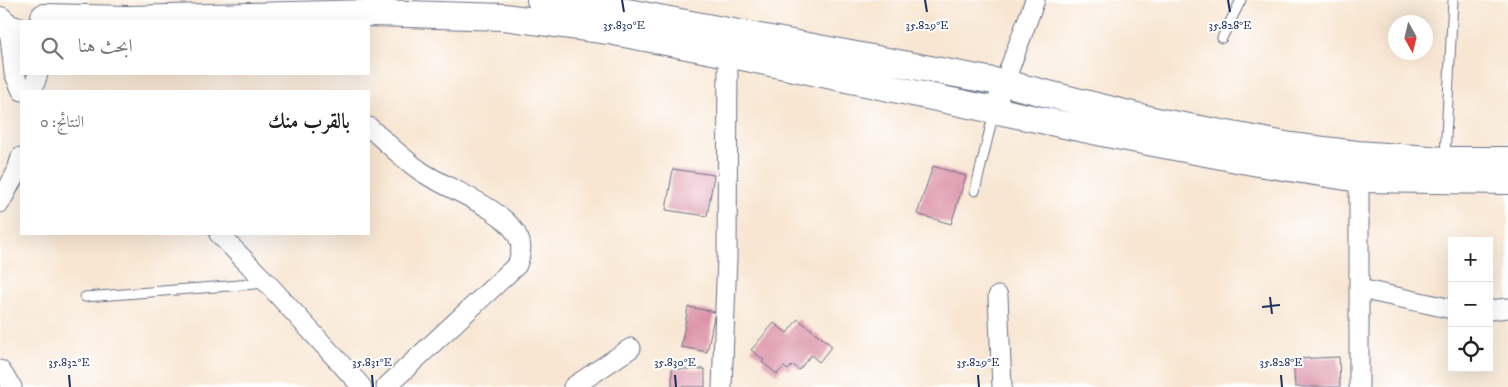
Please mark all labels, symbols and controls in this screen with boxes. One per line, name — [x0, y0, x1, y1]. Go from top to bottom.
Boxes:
north arrow — [1388, 15, 1433, 60]
text: 35.830°E — [603, 18, 646, 33]
text: 35.829°E — [905, 18, 949, 33]
text: 35.828°E — [1208, 18, 1252, 33]
search box — [20, 20, 370, 75]
icon: search — [38, 34, 66, 62]
text: ابحث هنا — [78, 35, 133, 58]
text: بالقرب منك — [268, 109, 350, 135]
text: النتائج: 0 — [40, 112, 84, 132]
map controls — [1448, 237, 1493, 372]
button: + — [1448, 237, 1493, 282]
button: − — [1448, 282, 1493, 327]
button: locate — [1448, 327, 1493, 372]
text: 35.832°E — [48, 355, 90, 370]
text: 35.831°E — [352, 355, 393, 370]
text: 35.830°E — [654, 355, 697, 370]
text: 35.829°E — [956, 355, 1000, 370]
text: 35.828°E — [1259, 355, 1303, 370]

